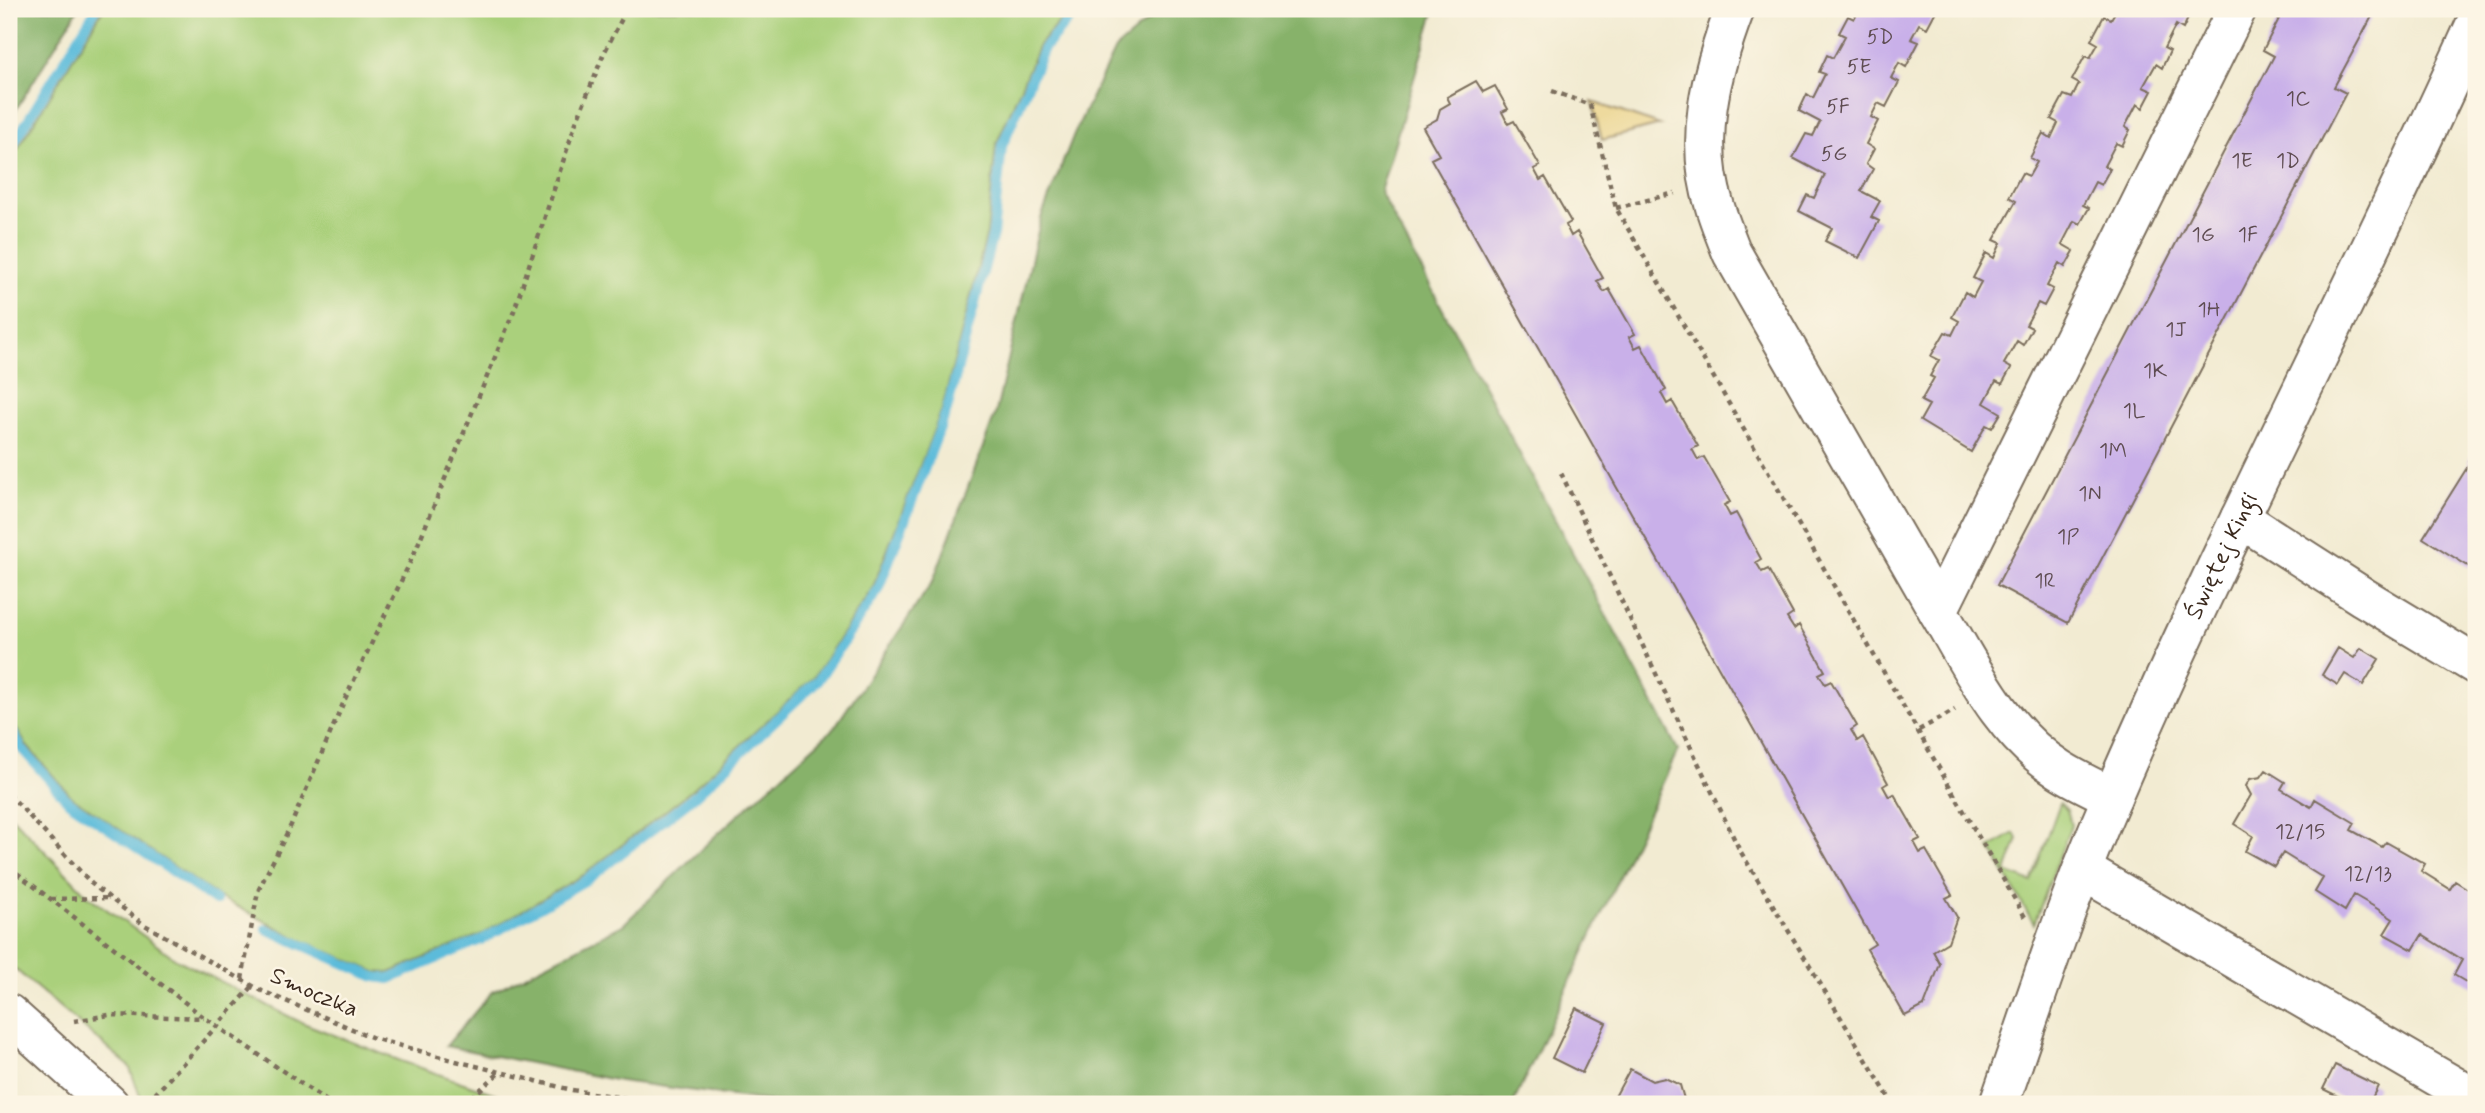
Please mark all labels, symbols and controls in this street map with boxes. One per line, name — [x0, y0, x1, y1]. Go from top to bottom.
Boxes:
house number: 5D — [1866, 23, 1894, 51]
house number: 5E — [1847, 53, 1871, 81]
house number: 1C — [2286, 85, 2310, 113]
house number: 5F — [1826, 93, 1850, 121]
house number: 5G — [1821, 140, 1847, 168]
house number: 1E — [2231, 147, 2253, 175]
house number: 1D — [2276, 147, 2300, 175]
house number: 1G — [2191, 221, 2215, 249]
house number: 1F — [2238, 221, 2258, 249]
house number: 1H — [2197, 296, 2221, 324]
house number: 1J — [2165, 316, 2187, 344]
house number: 1K — [2143, 357, 2167, 385]
house number: 1L — [2123, 397, 2145, 425]
house number: 1M — [2099, 437, 2127, 465]
house number: 1N — [2078, 480, 2102, 508]
street label: Świętej Kingi — [2178, 487, 2266, 625]
house number: 1P — [2057, 523, 2079, 551]
house number: 1R — [2034, 567, 2056, 595]
house number: 12/15 — [2275, 818, 2325, 846]
house number: 12/13 — [2344, 860, 2392, 888]
street label: Smoczka — [265, 961, 363, 1025]

